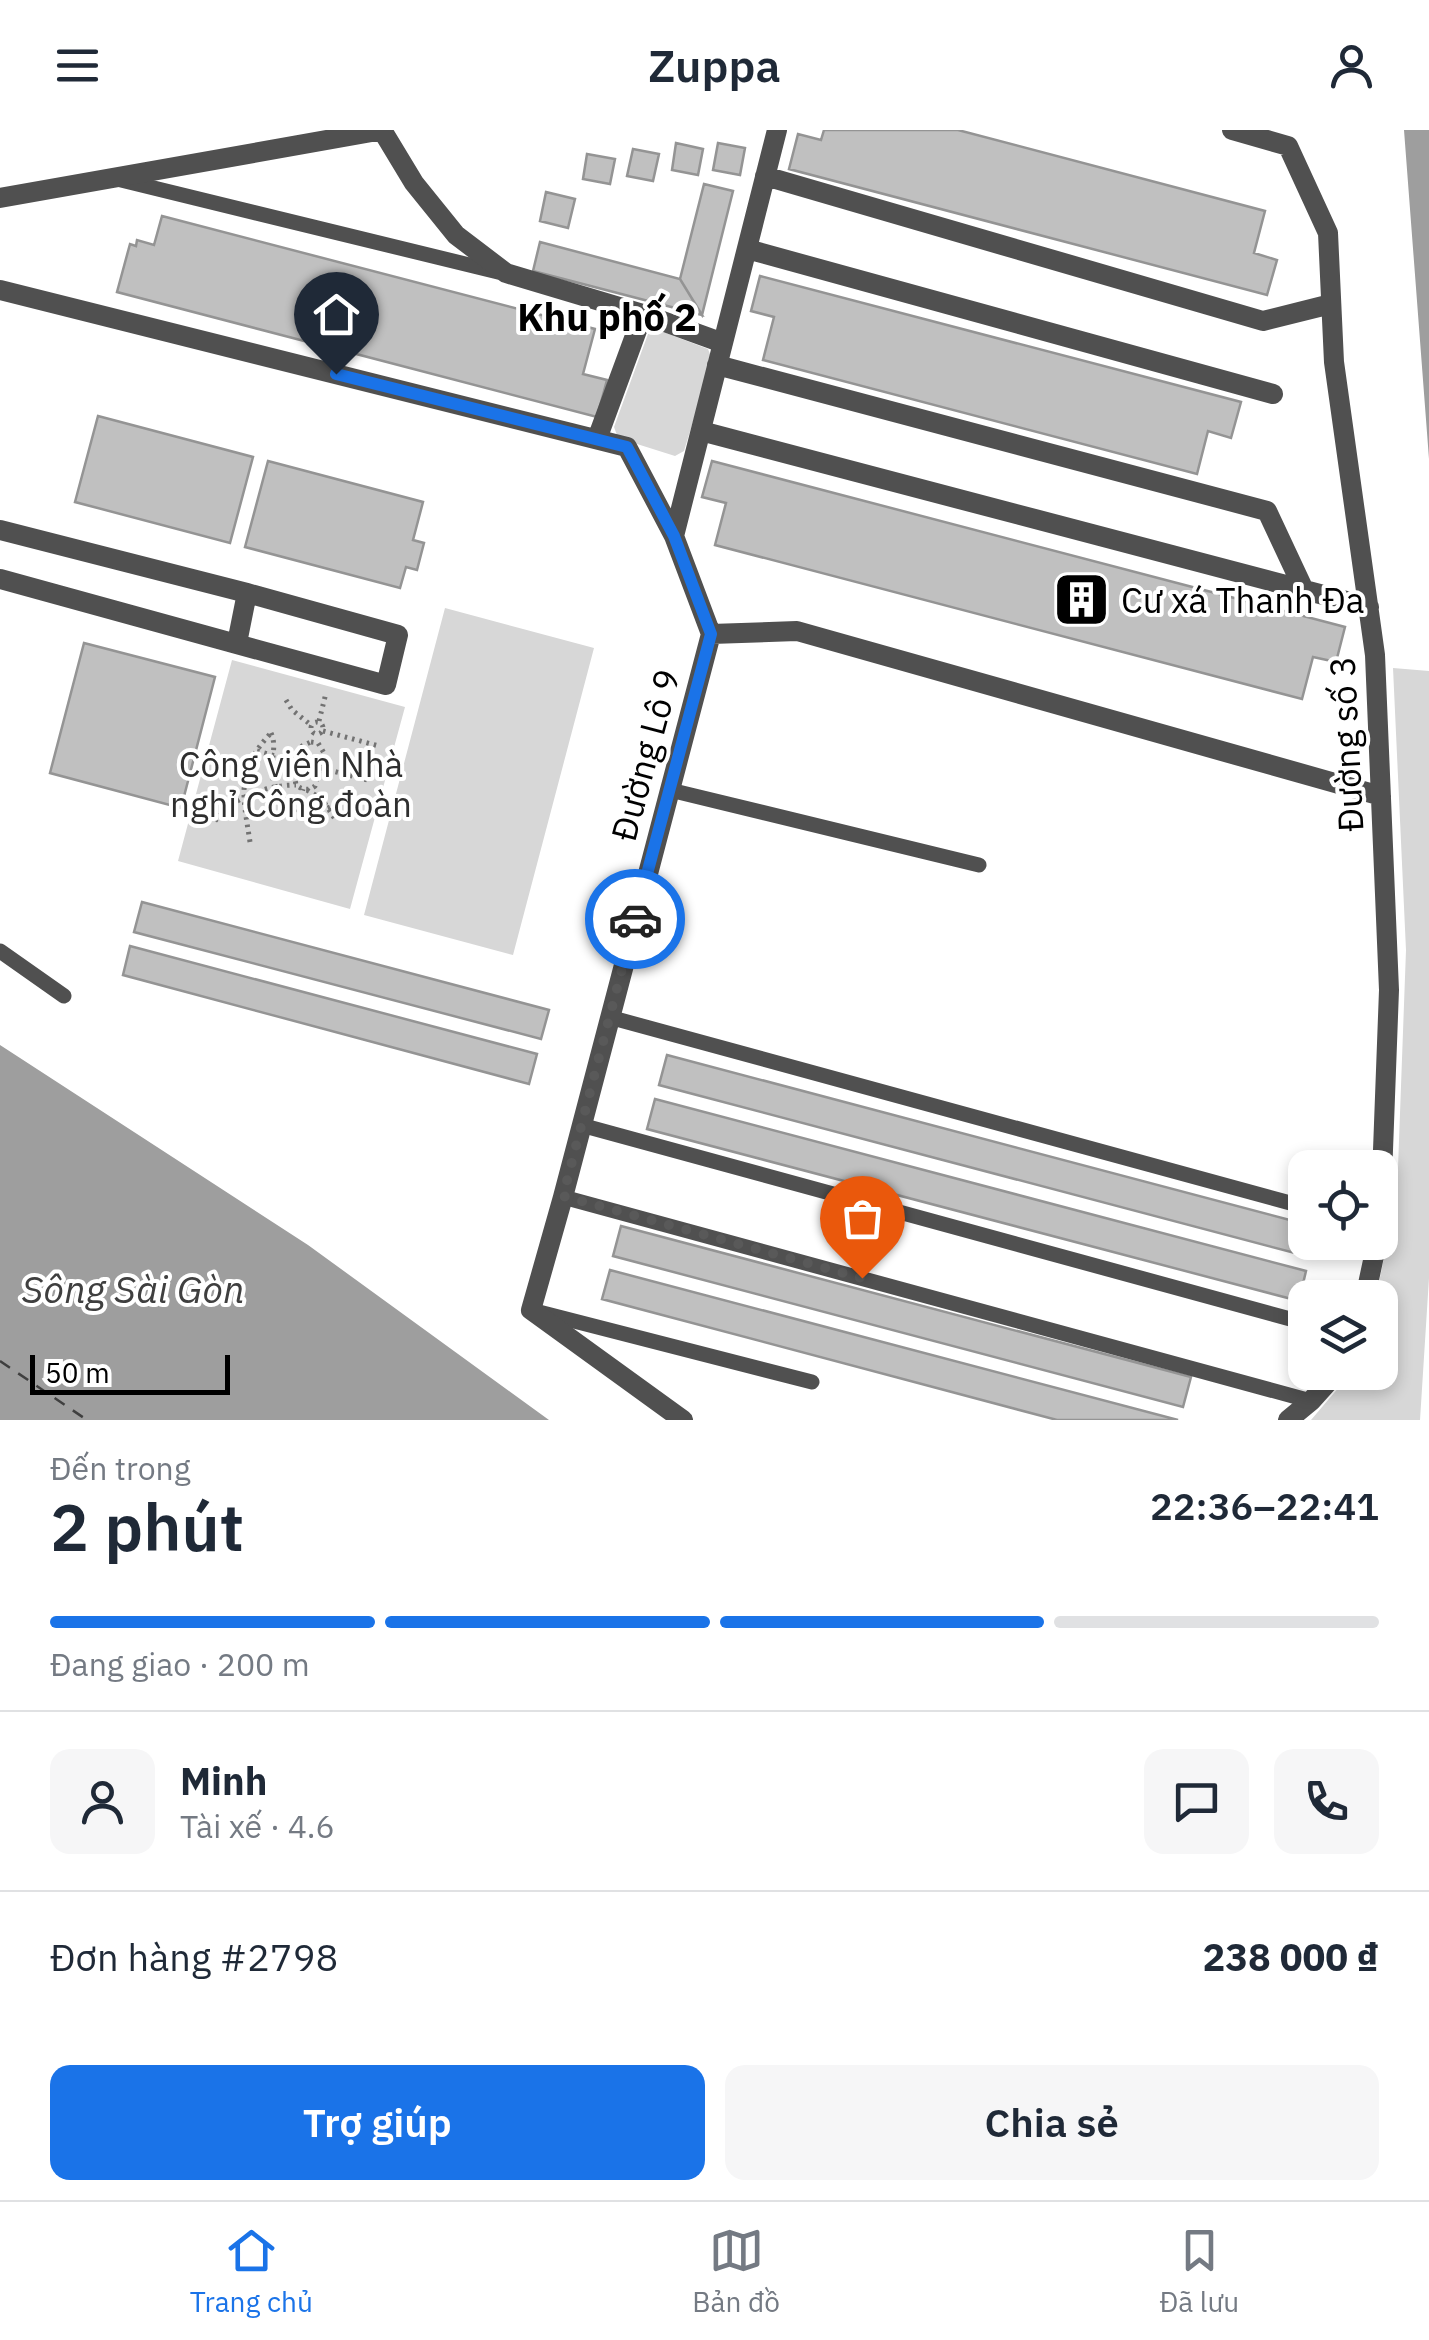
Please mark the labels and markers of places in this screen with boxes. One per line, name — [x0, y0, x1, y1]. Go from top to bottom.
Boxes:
pin — [294, 272, 379, 375]
building icon: Cư xá Thanh Đa — [1052, 570, 1112, 630]
place label: Cư xá Thanh Đa — [1121, 577, 1364, 623]
pin — [820, 1176, 905, 1279]

